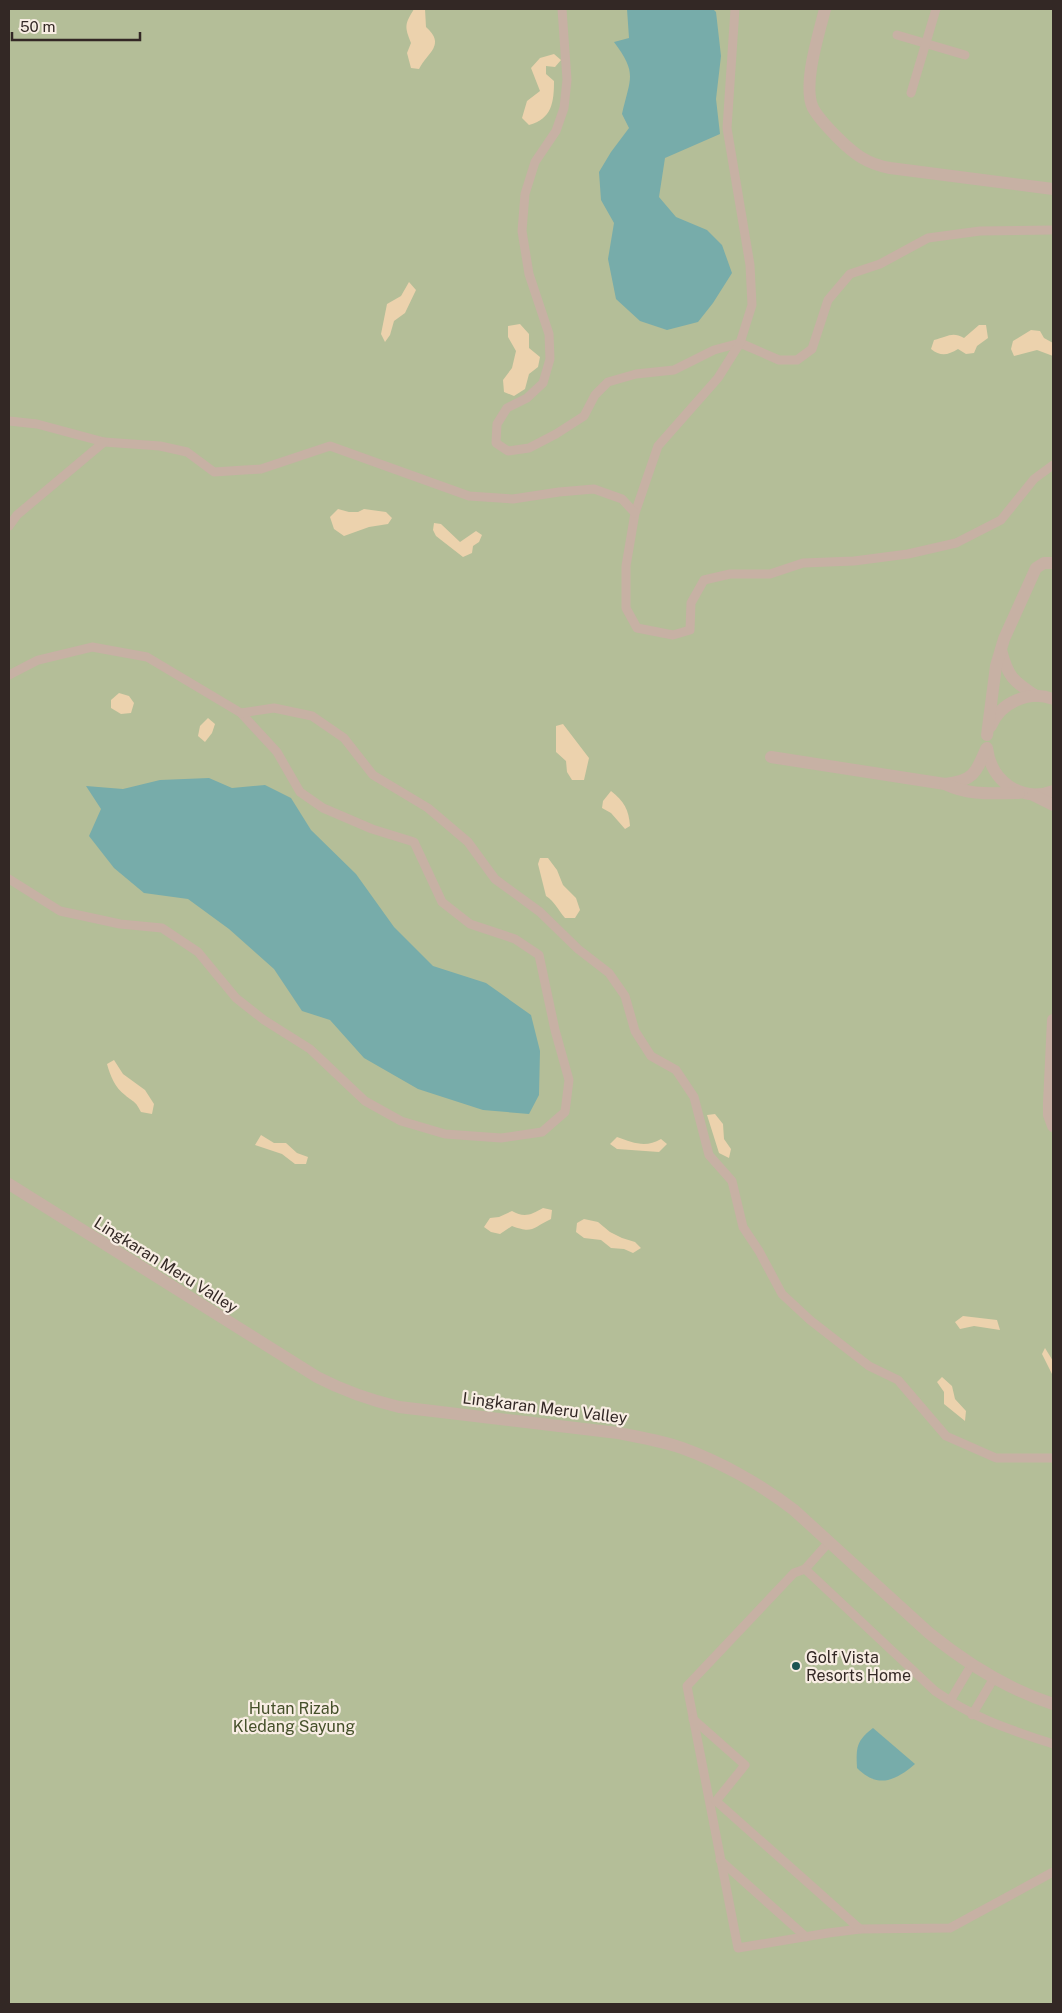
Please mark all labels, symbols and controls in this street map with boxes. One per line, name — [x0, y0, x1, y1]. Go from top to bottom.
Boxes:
scale bar — [12, 10, 140, 42]
text: 50 m — [20, 18, 55, 35]
street label: Lingkaran Meru Valley — [91, 1213, 242, 1317]
street label: Lingkaran Meru Valley — [462, 1388, 629, 1428]
place label: Golf Vista Resorts Home — [806, 1648, 911, 1685]
marker: Golf Vista Resorts Home — [790, 1660, 802, 1672]
park label: Hutan Rizab Kledang Sayung — [233, 1699, 355, 1736]

